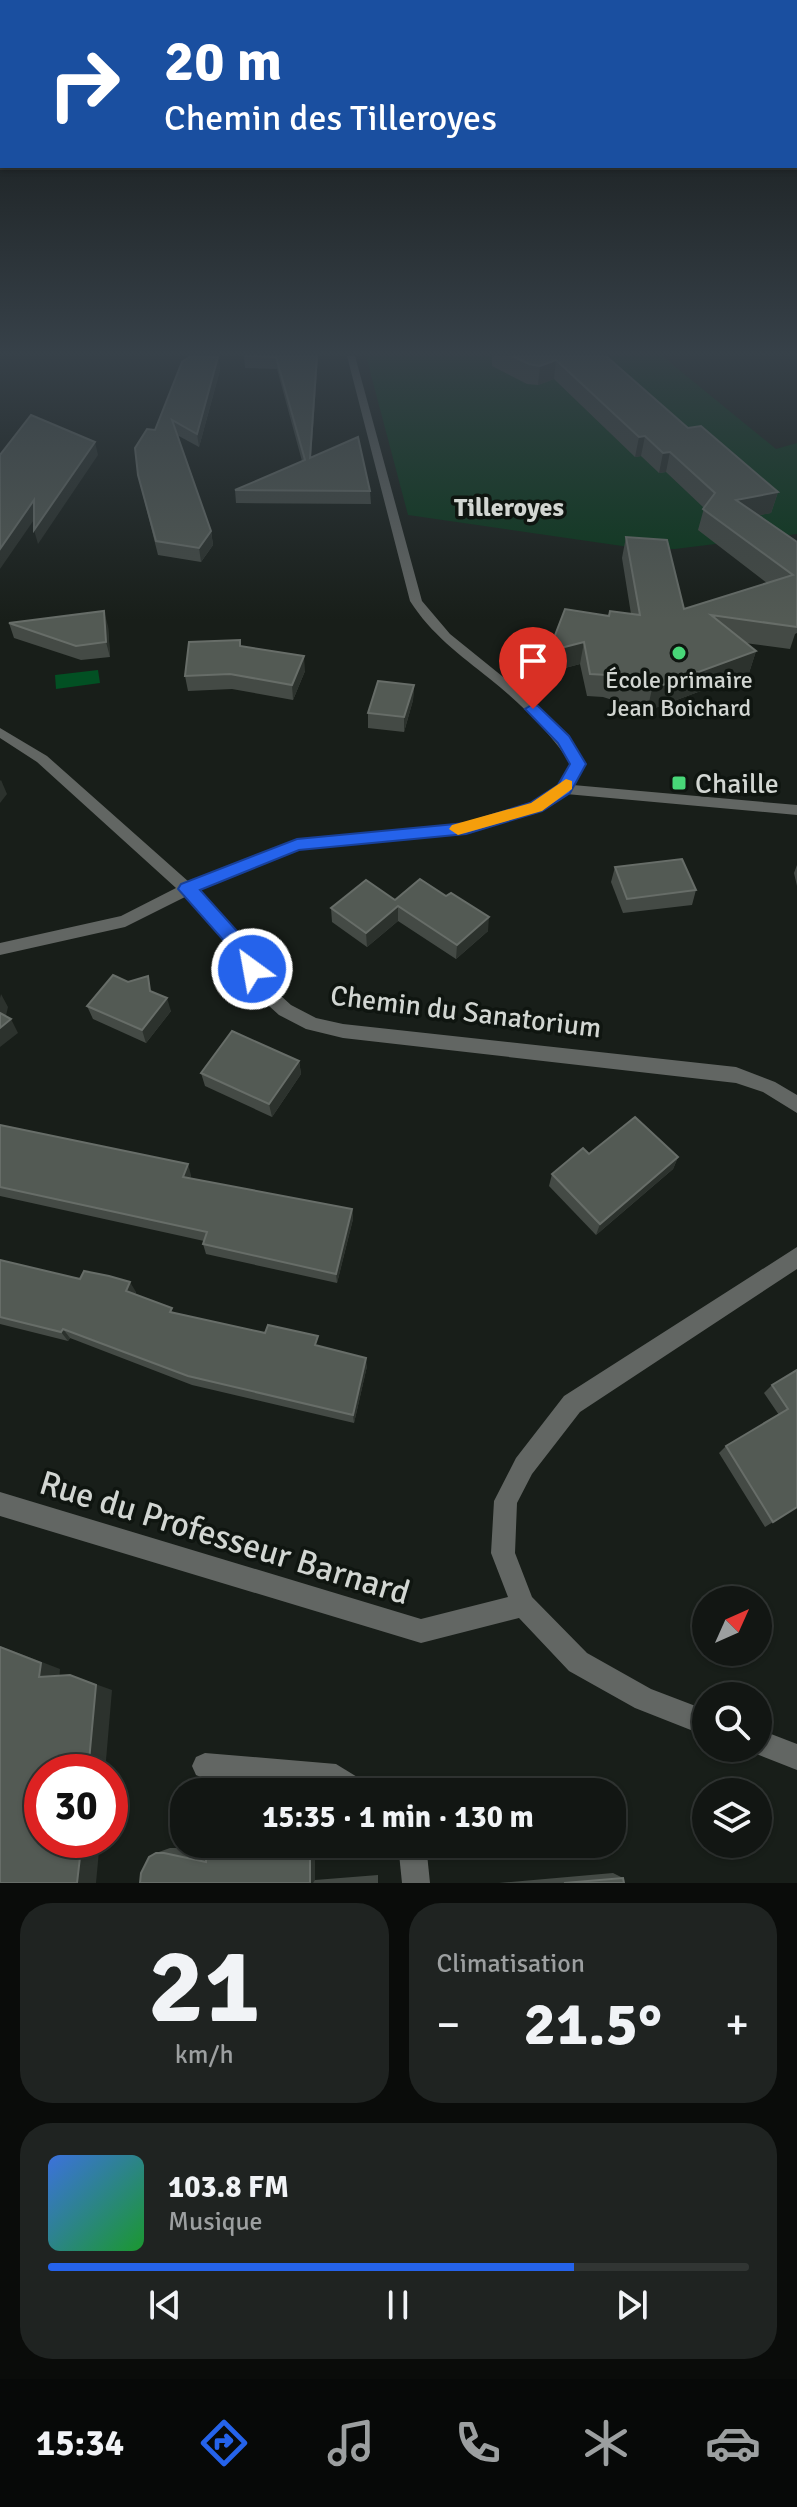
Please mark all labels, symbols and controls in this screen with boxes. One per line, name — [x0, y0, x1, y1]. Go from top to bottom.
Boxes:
text: 20 m — [164, 27, 282, 96]
icon: right — [32, 32, 136, 136]
text: Chemin des Tilleroyes — [164, 96, 497, 141]
district label: Tilleroyes — [454, 492, 564, 524]
pin — [499, 627, 567, 709]
icon: arrive — [511, 639, 555, 683]
marker: École primaire Jean Boichard — [670, 644, 688, 662]
place label: École primaire Jean Boichard — [605, 665, 753, 723]
place label: Chaille — [695, 767, 779, 801]
marker: Chaille — [670, 774, 688, 792]
position arrow — [210, 927, 294, 1011]
street label: Chemin du Sanatorium — [328, 978, 603, 1045]
street label: Rue du Professeur Barnard — [35, 1462, 415, 1614]
north arrow — [692, 1586, 772, 1666]
map controls — [692, 1586, 772, 1858]
button: search — [692, 1682, 772, 1762]
speed limit sign: 30 — [24, 1754, 128, 1858]
button: layers — [692, 1778, 772, 1858]
text: 15:35 · 1 min · 130 m — [262, 1799, 534, 1836]
text: 21 — [148, 1923, 260, 2051]
text: Climatisation — [437, 1948, 585, 1980]
text: 21.5° — [524, 1988, 662, 2062]
text: − — [437, 1998, 460, 2052]
text: + — [725, 1998, 749, 2052]
text: km/h — [175, 2039, 234, 2071]
text: 103.8 FM — [168, 2169, 289, 2206]
text: Musique — [168, 2206, 263, 2238]
icon: previous — [143, 2283, 187, 2327]
icon: pause — [376, 2283, 420, 2327]
icon: next — [610, 2283, 654, 2327]
icon: directions — [196, 2415, 252, 2471]
icon: music — [323, 2415, 379, 2471]
icon: phone — [450, 2415, 506, 2471]
icon: climate — [578, 2415, 634, 2471]
icon: car — [705, 2415, 761, 2471]
text: 15:34 — [36, 2421, 124, 2466]

